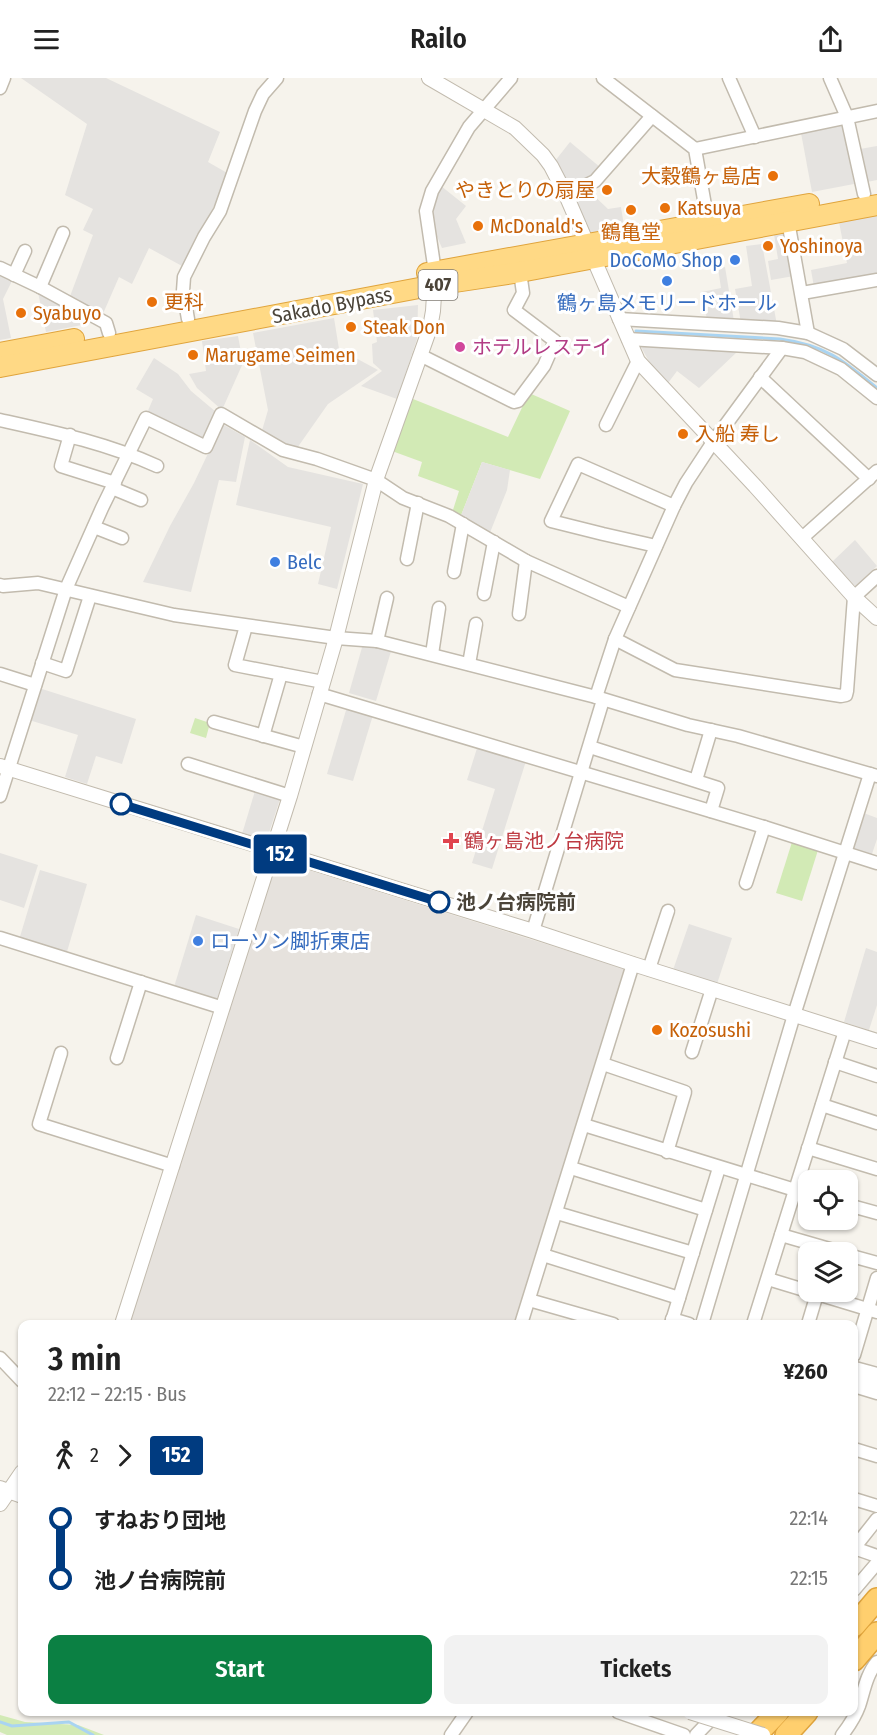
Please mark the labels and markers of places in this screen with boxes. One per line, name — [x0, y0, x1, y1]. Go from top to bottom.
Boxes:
place label: 大穀鶴ヶ島店 — [641, 164, 761, 188]
marker: 大穀鶴ヶ島店 — [766, 169, 780, 183]
place label: やきとりの扇屋 — [455, 178, 595, 202]
marker: やきとりの扇屋 — [600, 183, 614, 197]
place label: Katsuya — [677, 196, 741, 220]
marker: Katsuya — [658, 201, 672, 215]
marker: 鶴亀堂 — [624, 203, 638, 217]
place label: McDonald's — [490, 214, 583, 238]
marker: McDonald's — [471, 219, 485, 233]
place label: 鶴亀堂 — [601, 220, 661, 244]
place label: Yoshinoya — [780, 234, 863, 258]
marker: Yoshinoya — [761, 239, 775, 253]
place label: DoCoMo Shop — [610, 248, 723, 272]
marker: DoCoMo Shop — [728, 253, 742, 267]
marker: 鶴ヶ島メモリードホール — [660, 274, 674, 288]
place label: 更科 — [164, 290, 204, 314]
place label: 鶴ヶ島メモリードホール — [557, 291, 777, 315]
marker: 更科 — [145, 295, 159, 309]
place label: Syabuyo — [33, 301, 102, 325]
marker: Syabuyo — [14, 306, 28, 320]
place label: Steak Don — [363, 315, 445, 339]
marker: Steak Don — [344, 320, 358, 334]
place label: ホテルレステイ — [472, 335, 612, 359]
marker: ホテルレステイ — [453, 340, 467, 354]
place label: Marugame Seimen — [205, 343, 356, 367]
marker: Marugame Seimen — [186, 348, 200, 362]
place label: 入船 寿し — [695, 422, 780, 446]
marker: 入船 寿し — [676, 427, 690, 441]
place label: Belc — [287, 550, 322, 574]
marker: Belc — [268, 555, 282, 569]
unlabelled marker — [110, 793, 132, 815]
place label: 鶴ヶ島池ノ台病院 — [464, 829, 624, 853]
marker: 鶴ヶ島池ノ台病院 — [442, 832, 460, 850]
place label: 池ノ台病院前 — [456, 890, 576, 914]
marker: 池ノ台病院前 — [428, 891, 450, 913]
place label: ローソン脚折東店 — [210, 929, 370, 953]
marker: ローソン脚折東店 — [191, 934, 205, 948]
place label: Kozosushi — [669, 1018, 751, 1042]
marker: Kozosushi — [650, 1023, 664, 1037]

